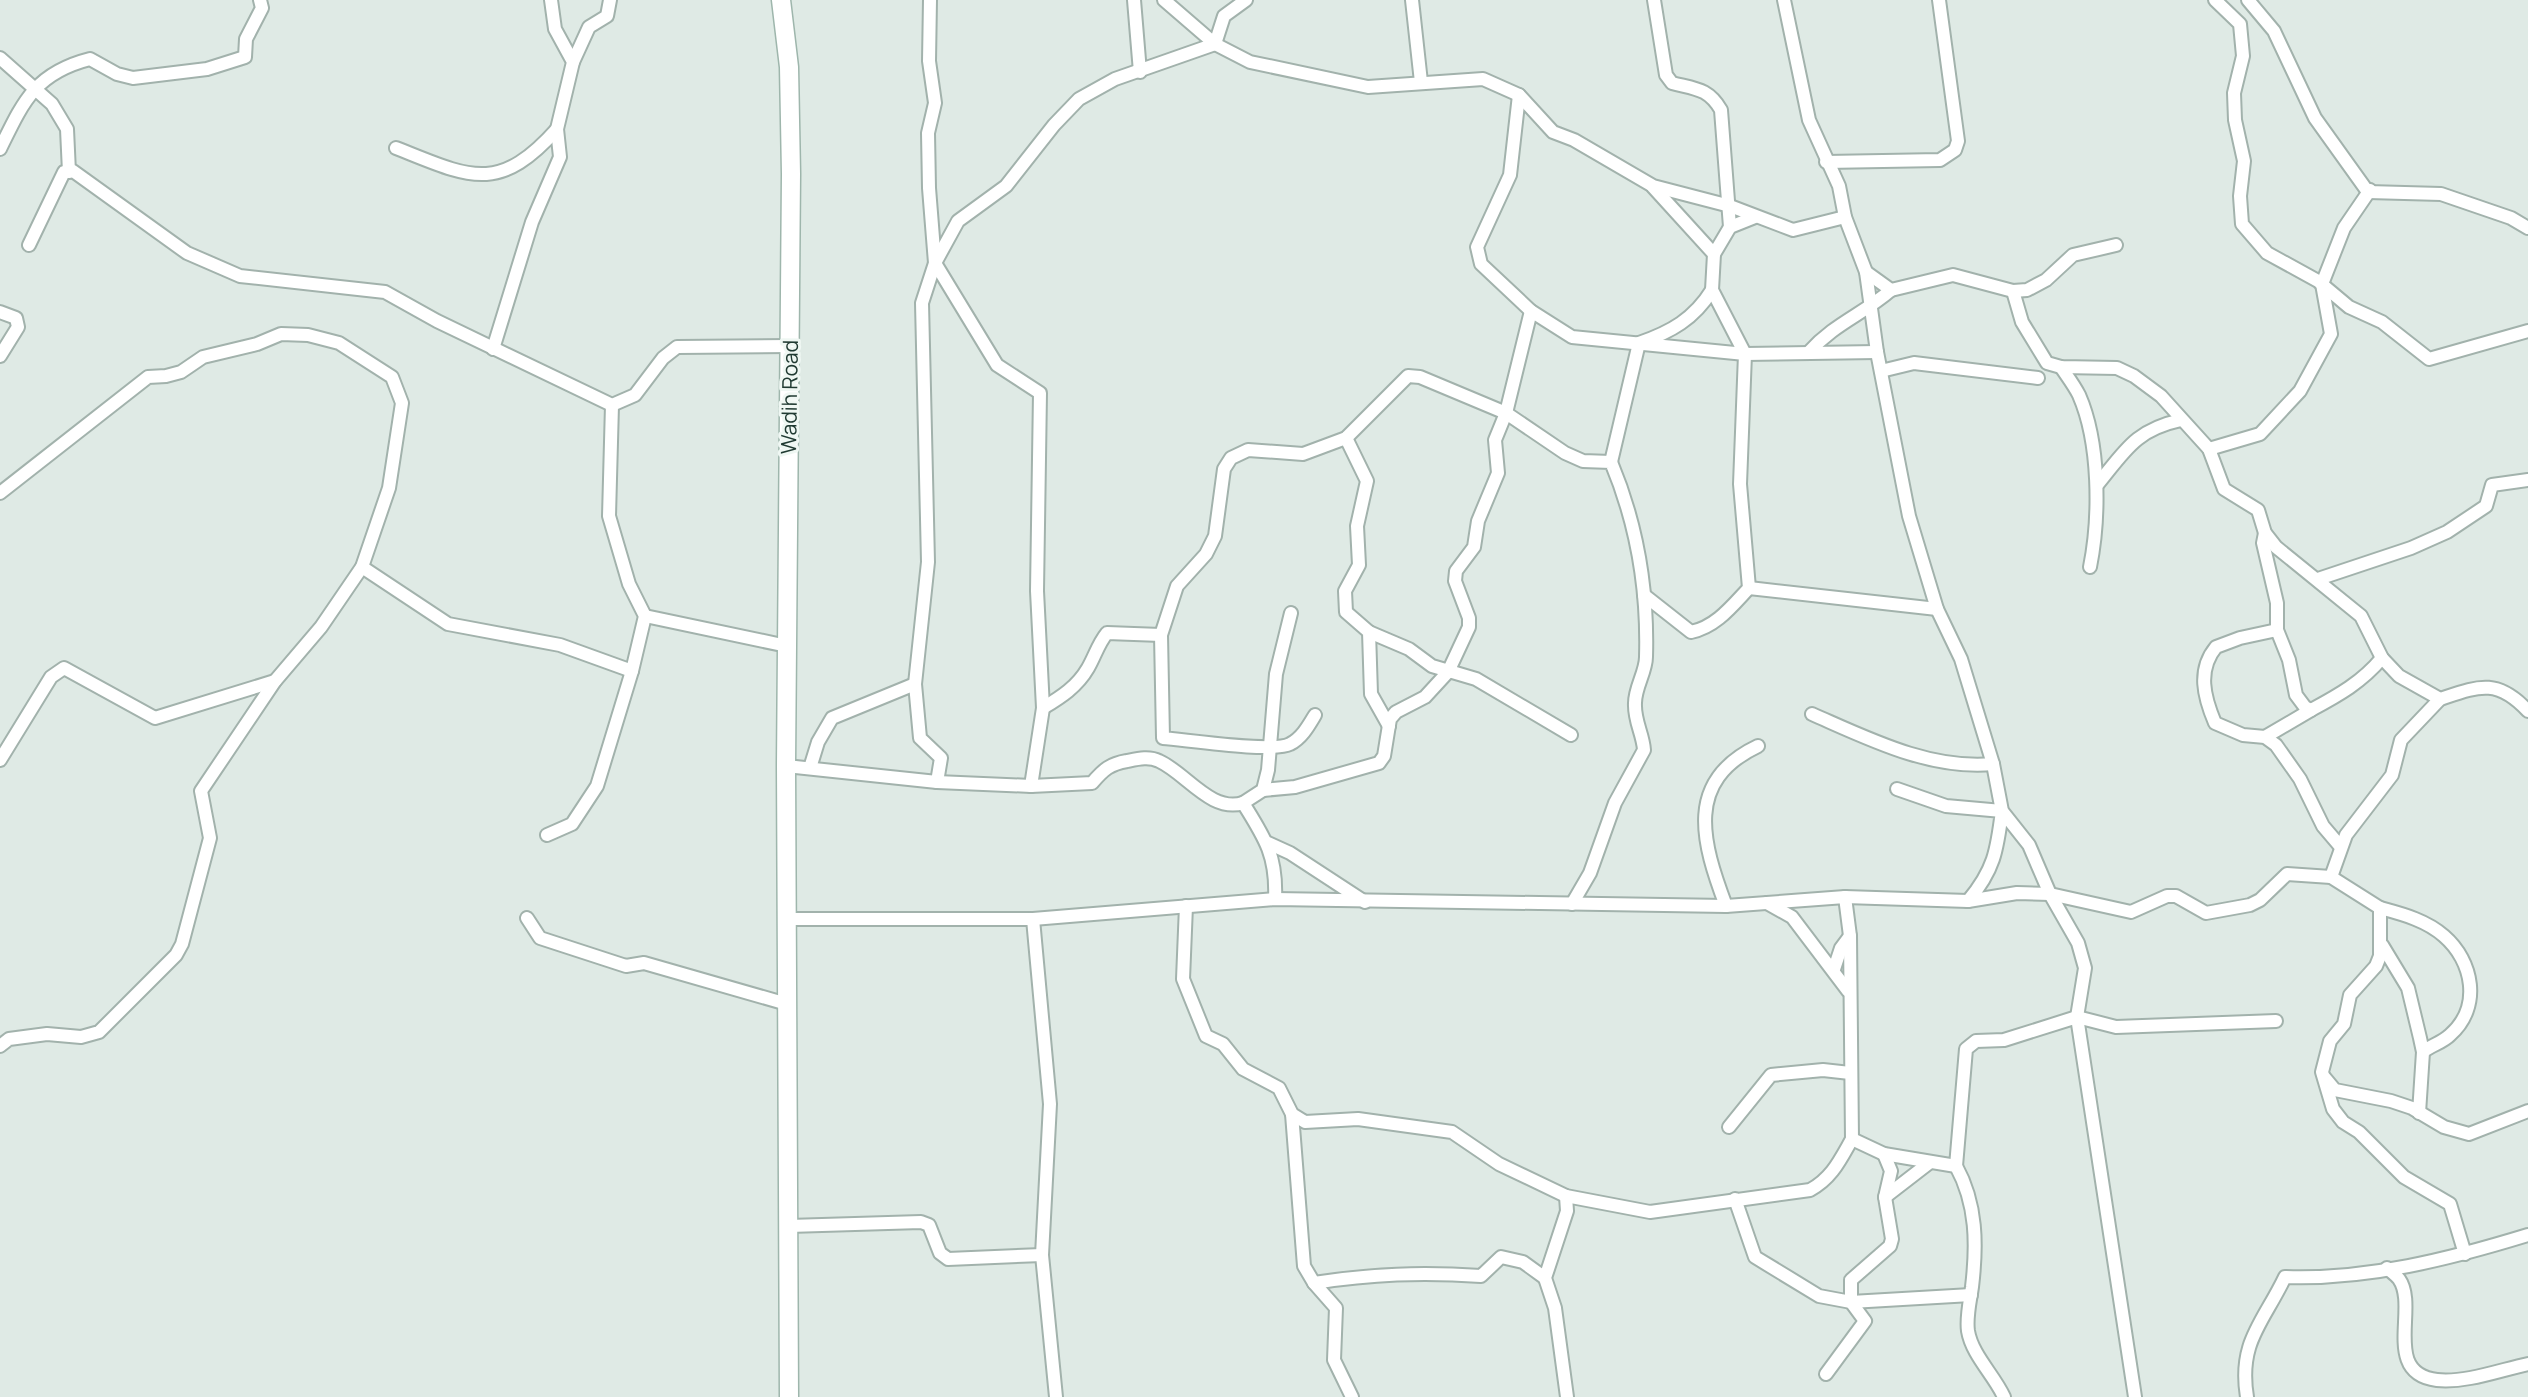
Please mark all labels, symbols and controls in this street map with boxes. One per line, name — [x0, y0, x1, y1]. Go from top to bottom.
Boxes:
street label: Wadih Road — [774, 340, 804, 454]

